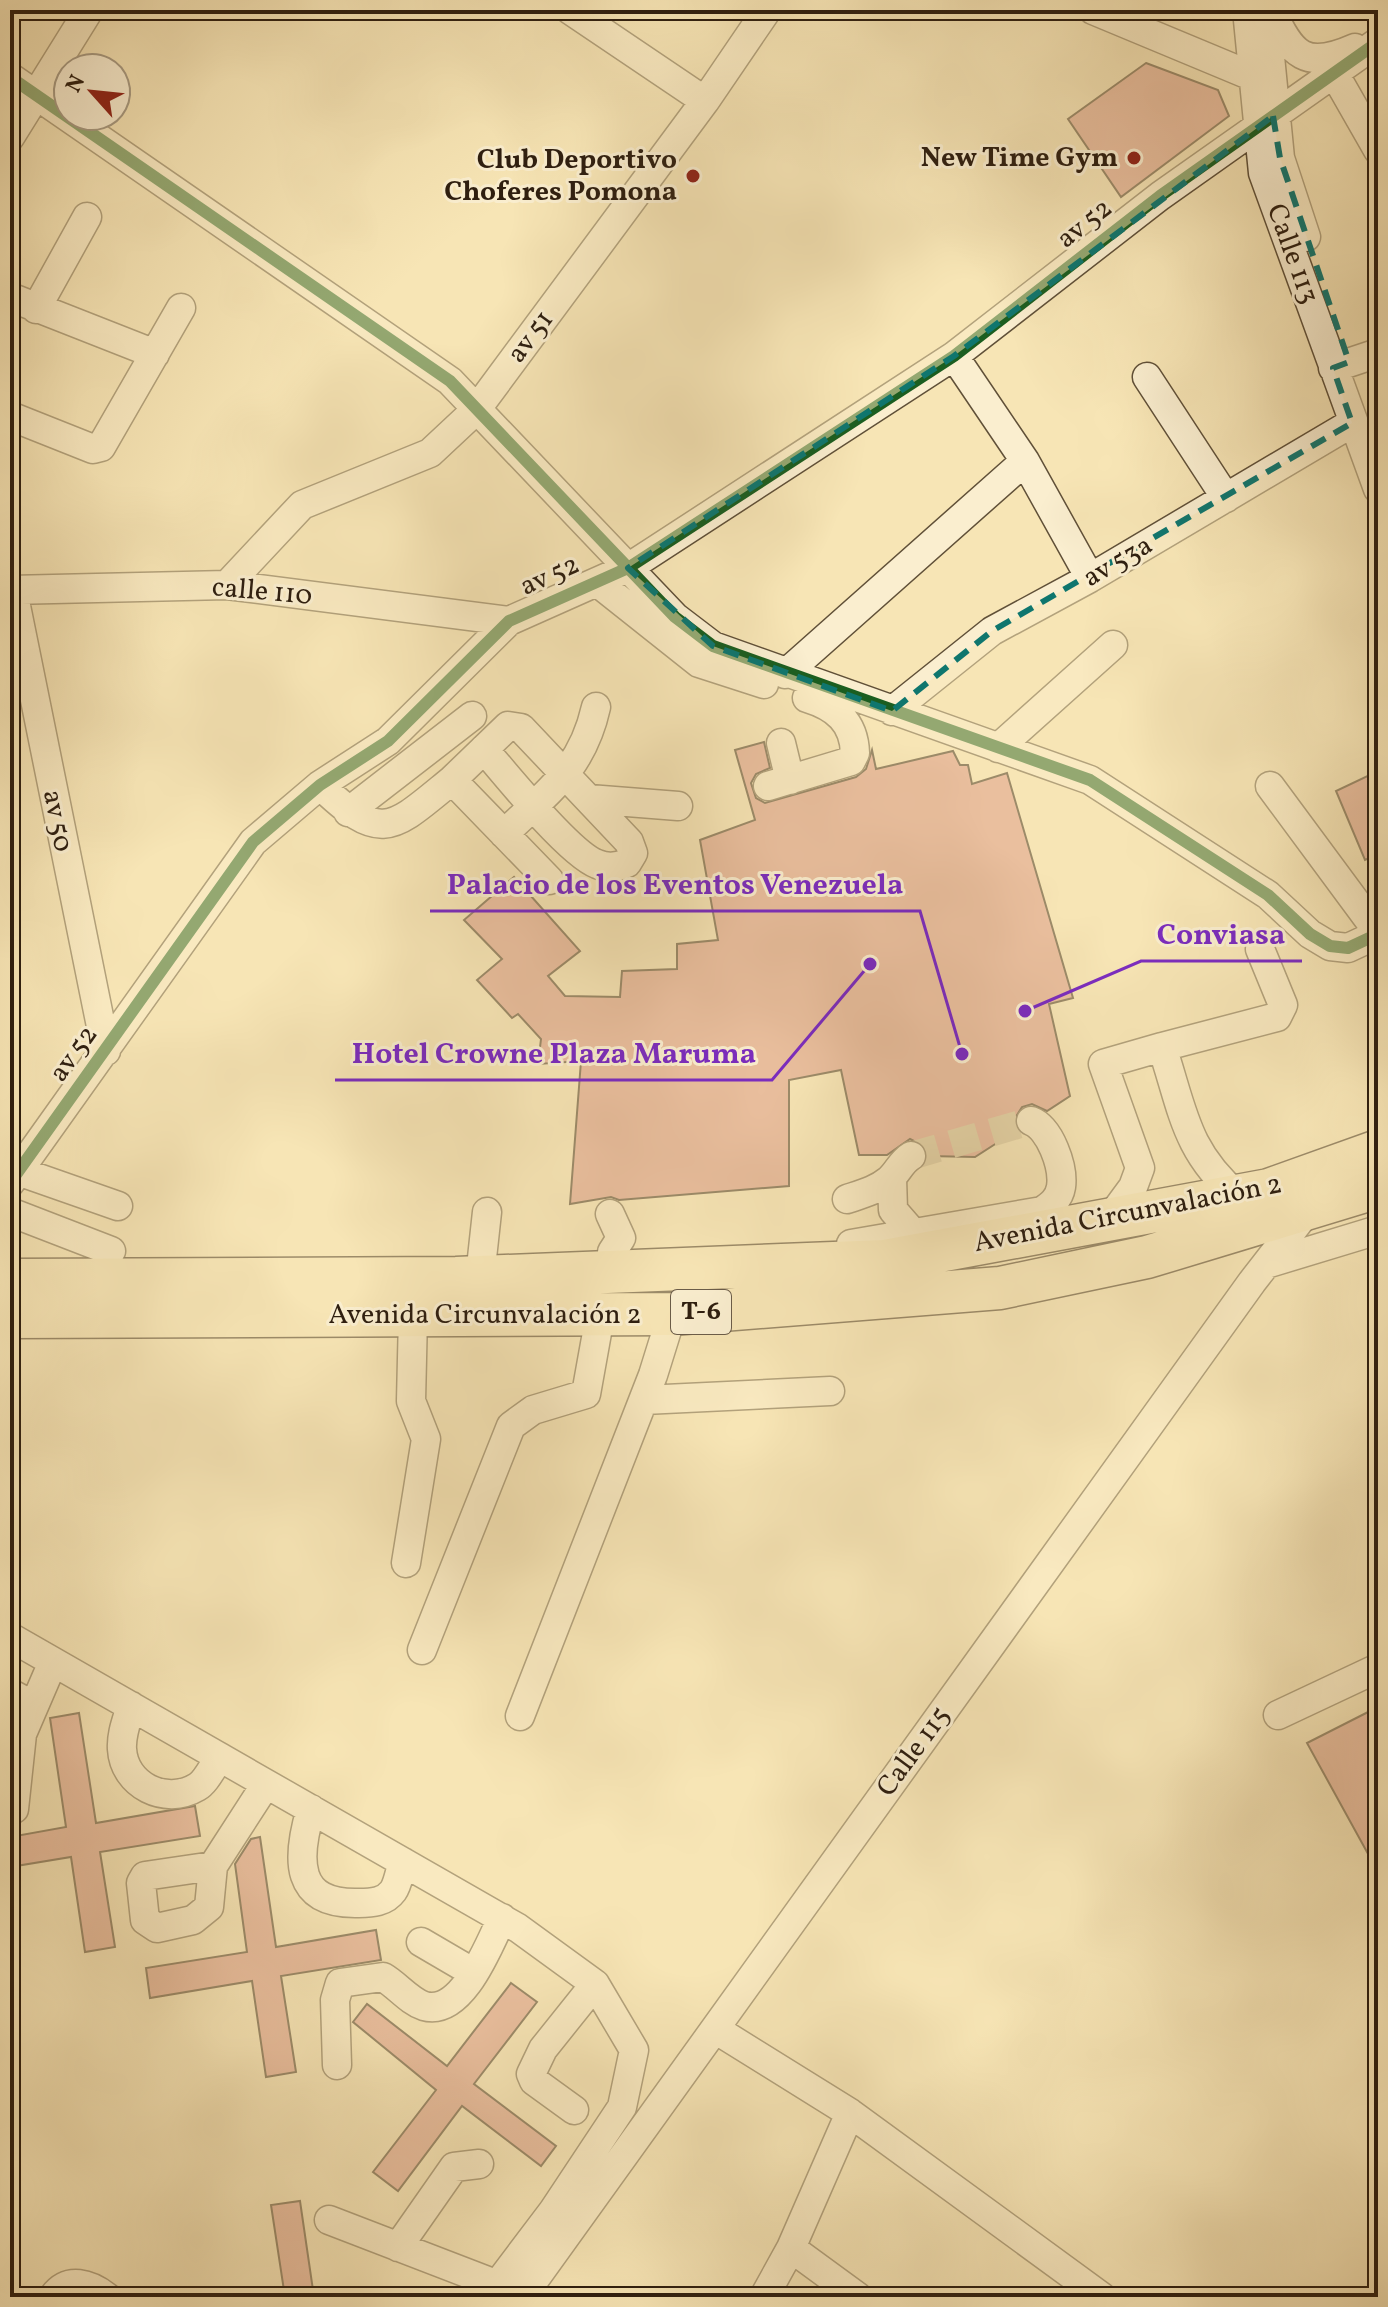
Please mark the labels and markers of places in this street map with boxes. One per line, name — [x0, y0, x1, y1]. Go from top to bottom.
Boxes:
place label: New Time Gym — [921, 139, 1118, 178]
place label: Club Deportivo Choferes Pomona — [444, 141, 677, 212]
marker: New Time Gym — [1125, 149, 1143, 167]
marker: Club Deportivo Choferes Pomona — [684, 167, 702, 185]
callout: Palacio de los Eventos Venezuela — [430, 857, 920, 911]
callout: Conviasa — [1141, 907, 1302, 961]
callout: Hotel Crowne Plaza Maruma — [335, 1026, 772, 1080]

